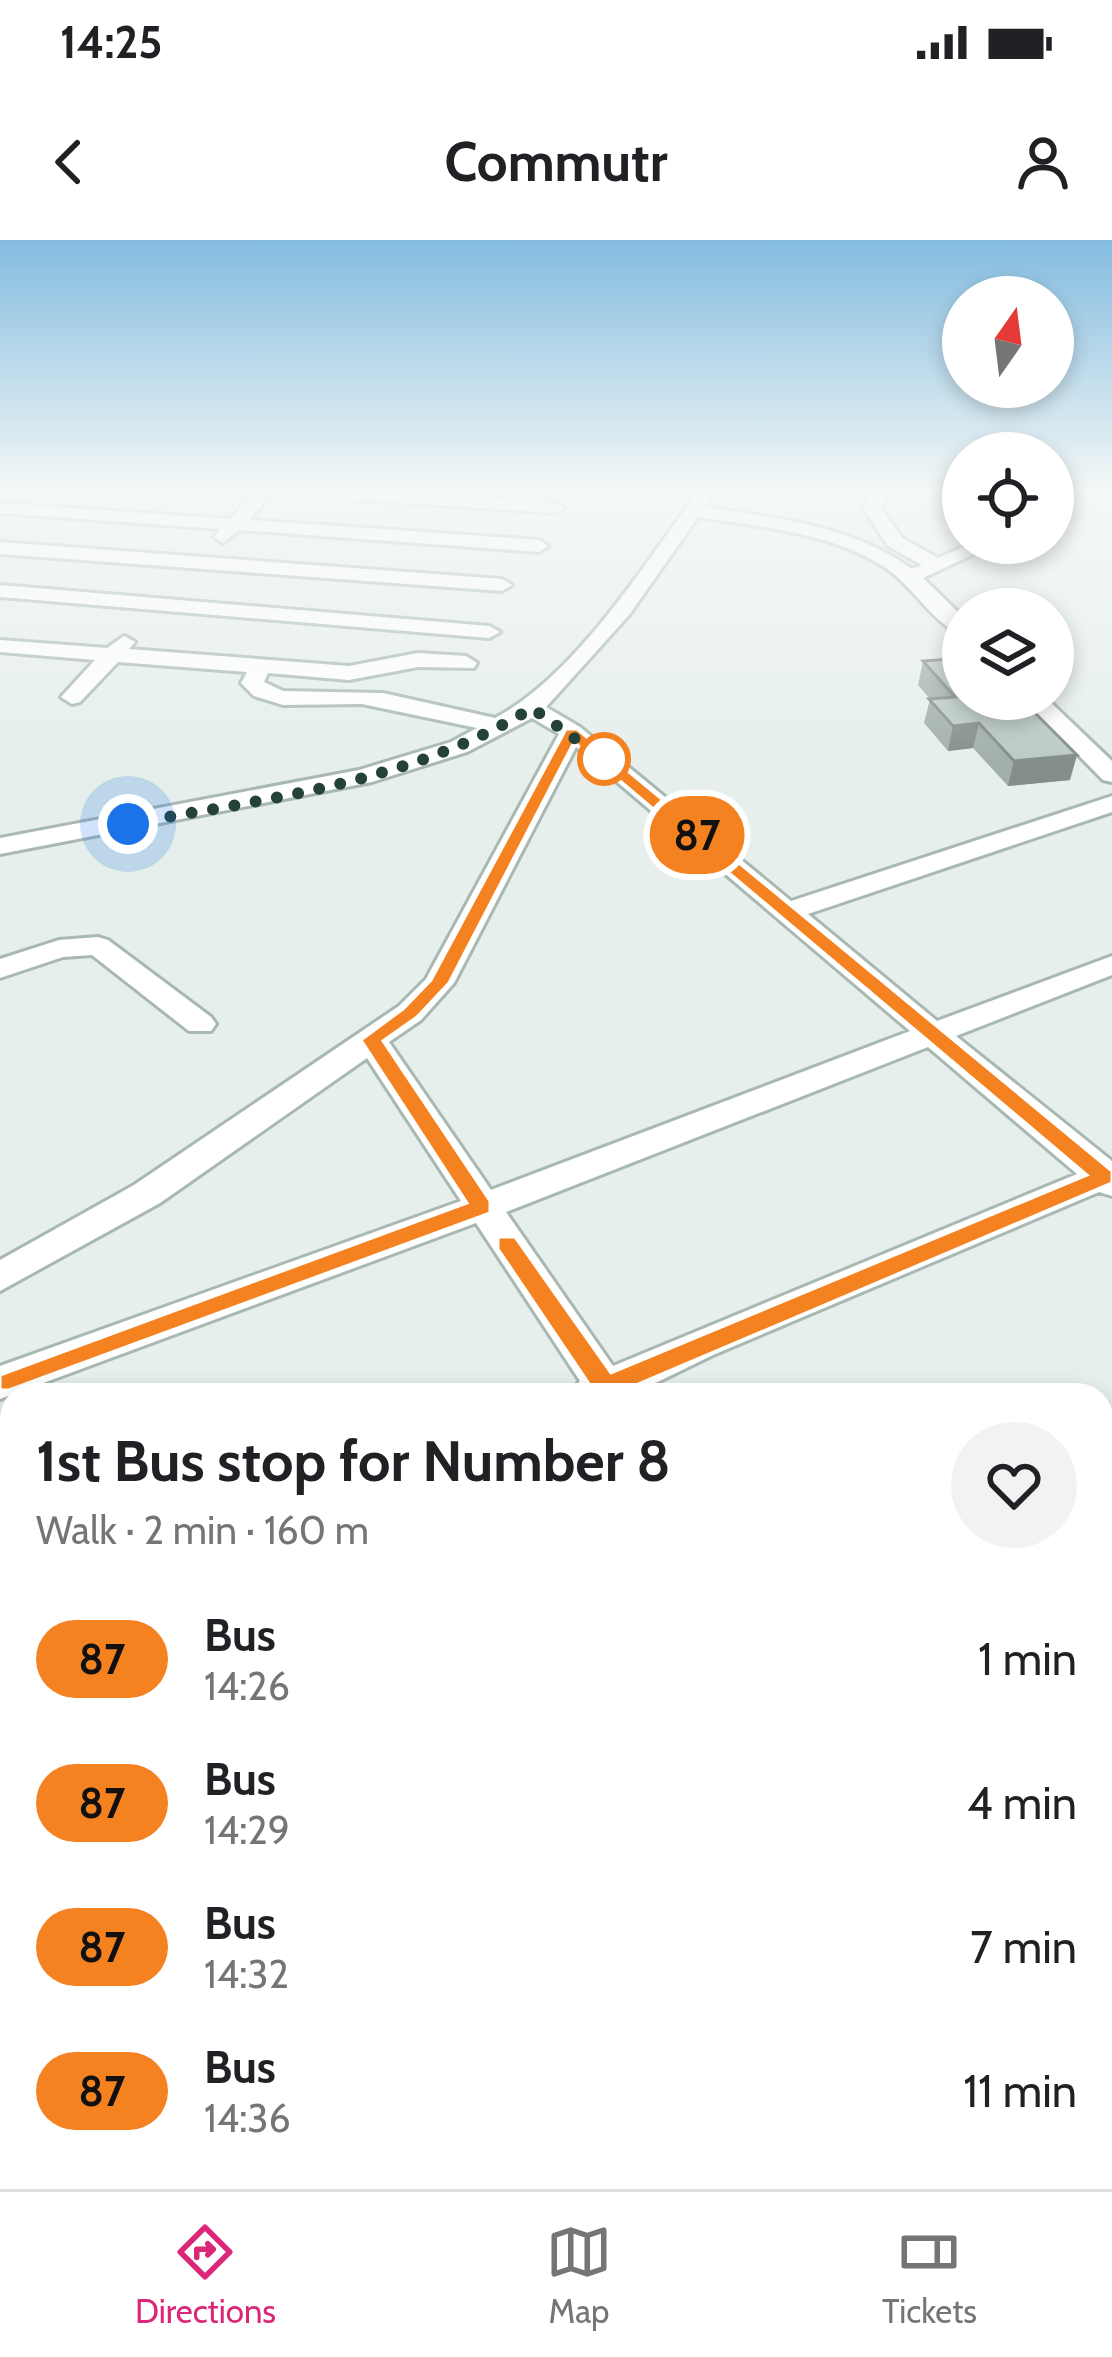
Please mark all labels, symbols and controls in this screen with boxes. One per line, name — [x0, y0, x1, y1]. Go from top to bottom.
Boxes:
text: 14:25 — [60, 15, 163, 69]
icon: back — [36, 129, 102, 195]
text: Commutr — [445, 129, 667, 195]
icon: person — [1010, 129, 1076, 195]
north arrow — [942, 276, 1074, 408]
map controls — [942, 276, 1074, 720]
button: locate — [942, 432, 1074, 564]
button: layers — [942, 588, 1074, 720]
unlabelled marker — [579, 734, 629, 784]
your location — [98, 794, 158, 854]
line badge: 87 — [643, 796, 751, 874]
text: 87 — [674, 809, 720, 861]
button: heart — [951, 1422, 1077, 1548]
text: 1st Bus stop for Number 8 — [36, 1426, 671, 1495]
text: Walk · 2 min · 160 m — [36, 1506, 369, 1554]
text: Bus — [204, 1608, 276, 1662]
text: 1 min — [978, 1632, 1077, 1686]
text: 87 — [79, 1633, 125, 1685]
text: 14:26 — [204, 1662, 290, 1710]
text: Bus — [204, 1752, 276, 1806]
text: 4 min — [967, 1776, 1077, 1830]
text: 87 — [79, 1777, 125, 1829]
text: 14:29 — [204, 1806, 290, 1854]
text: Bus — [204, 1896, 276, 1950]
text: 7 min — [970, 1920, 1077, 1974]
text: 87 — [79, 1921, 125, 1973]
text: 14:32 — [204, 1950, 289, 1998]
text: Bus — [204, 2040, 276, 2094]
text: 11 min — [963, 2064, 1077, 2118]
text: 87 — [79, 2065, 125, 2117]
text: 14:36 — [204, 2094, 291, 2142]
tab: Directions — [135, 2219, 276, 2331]
tab: Map — [546, 2219, 612, 2331]
tab: Tickets — [882, 2219, 977, 2331]

